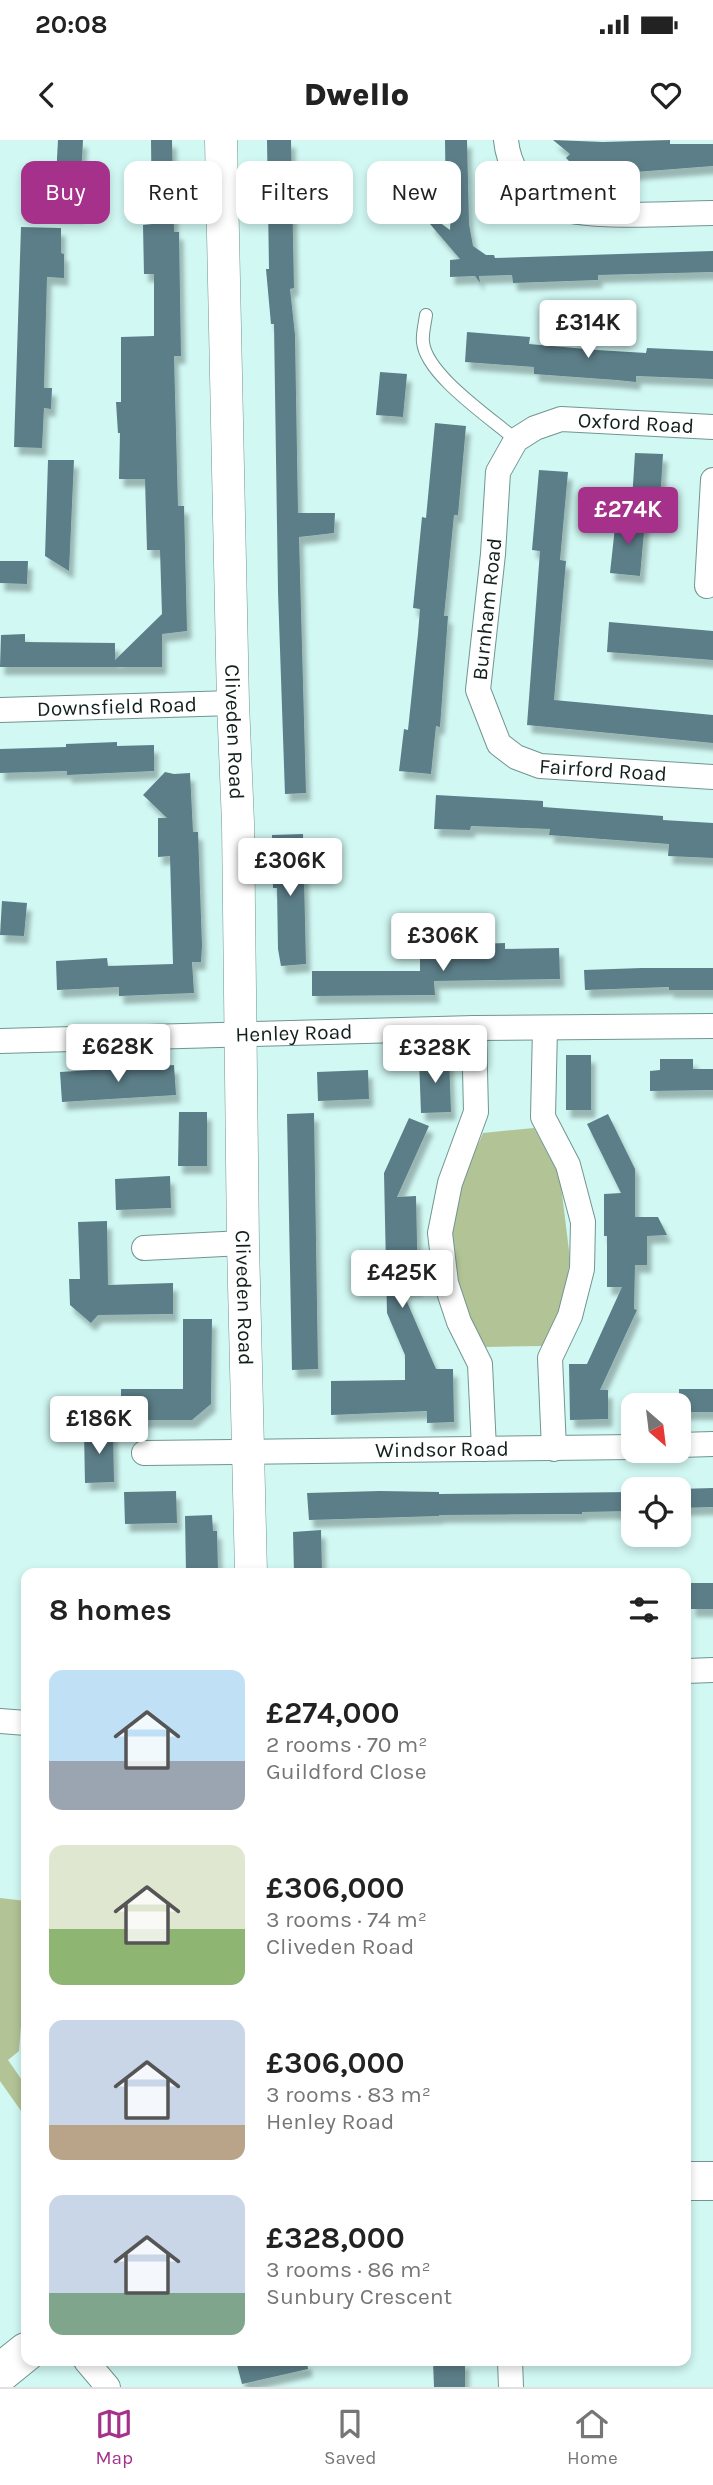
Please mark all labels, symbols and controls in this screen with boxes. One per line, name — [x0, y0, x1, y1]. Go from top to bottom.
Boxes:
text: 20:08 — [35, 9, 107, 40]
icon: back — [28, 76, 66, 114]
text: Dwello — [304, 76, 409, 113]
icon: heart — [647, 76, 685, 114]
chip: Buy — [21, 161, 110, 224]
chip: Rent — [124, 161, 222, 224]
chip: Filters — [236, 161, 353, 224]
chip: New — [367, 161, 461, 224]
chip: Apartment — [475, 161, 640, 224]
pin: £314K — [539, 300, 637, 360]
text: £314K — [555, 309, 621, 336]
street label: Oxford Road — [577, 408, 695, 438]
pin: £274K — [579, 488, 677, 547]
text: £274K — [594, 496, 662, 523]
street label: Burnham Road — [468, 537, 506, 681]
street label: Cliveden Road — [220, 664, 249, 800]
street label: Downsfield Road — [36, 692, 197, 721]
street label: Fairford Road — [538, 754, 668, 786]
pin: £306K — [241, 838, 339, 898]
text: £306K — [254, 847, 326, 874]
pin: £306K — [394, 914, 492, 973]
text: £306K — [407, 922, 479, 949]
street label: Henley Road — [235, 1019, 353, 1047]
pin: £628K — [69, 1024, 167, 1084]
pin: £328K — [386, 1026, 484, 1085]
text: £628K — [82, 1033, 154, 1060]
text: £328K — [399, 1034, 471, 1061]
street label: Cliveden Road — [231, 1230, 258, 1366]
pin: £425K — [353, 1250, 451, 1310]
text: £425K — [367, 1259, 437, 1286]
north arrow — [621, 1393, 691, 1463]
map controls — [621, 1393, 691, 1547]
pin: £186K — [50, 1396, 148, 1456]
text: £186K — [66, 1405, 132, 1432]
street label: Windsor Road — [375, 1437, 509, 1462]
button: locate — [621, 1477, 691, 1547]
icon: filters — [625, 1591, 663, 1629]
text: 8 homes — [49, 1592, 172, 1628]
text: £274,000 — [266, 1695, 400, 1731]
icon: home — [105, 1698, 189, 1782]
text: 2 rooms · 70 m² — [266, 1731, 428, 1758]
text: Guildford Close — [266, 1758, 427, 1785]
text: £306,000 — [266, 1870, 404, 1906]
icon: home — [105, 1873, 189, 1957]
text: 3 rooms · 74 m² — [266, 1906, 427, 1933]
text: Cliveden Road — [266, 1933, 415, 1960]
text: £306,000 — [266, 2045, 404, 2081]
icon: home — [105, 2048, 189, 2132]
text: 3 rooms · 83 m² — [266, 2081, 431, 2108]
text: Henley Road — [266, 2108, 394, 2135]
text: £328,000 — [266, 2220, 405, 2256]
icon: home — [105, 2223, 189, 2307]
text: 3 rooms · 86 m² — [266, 2256, 431, 2283]
text: Sunbury Crescent — [266, 2283, 452, 2310]
tab: Map — [95, 2405, 133, 2469]
tab: Saved — [324, 2405, 376, 2469]
tab: Home — [567, 2405, 618, 2469]

